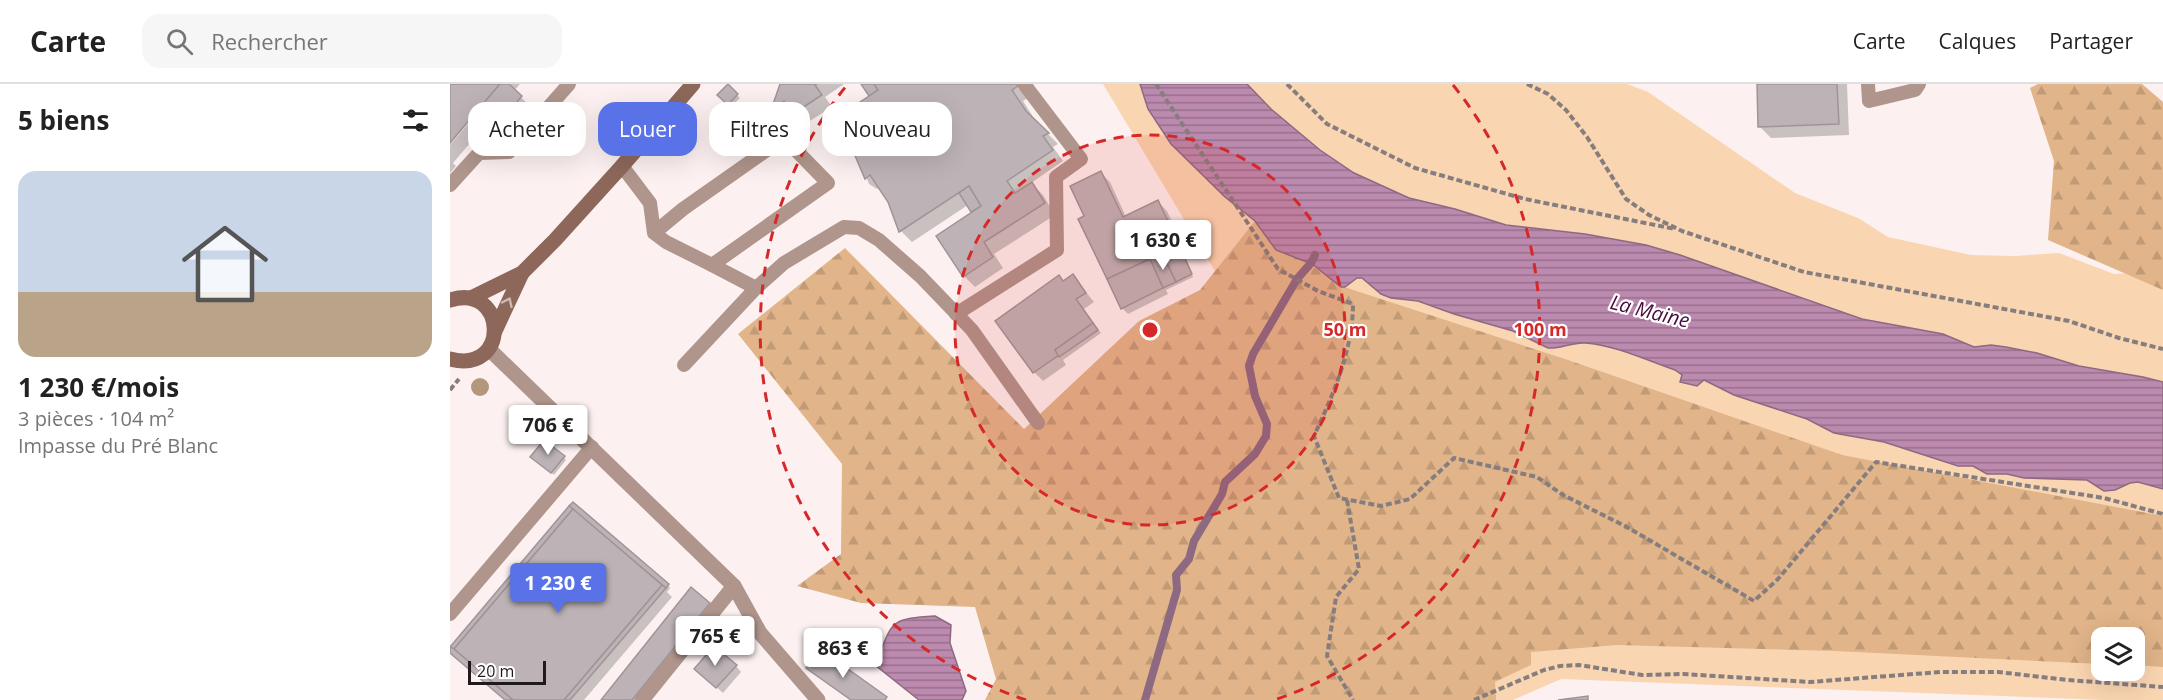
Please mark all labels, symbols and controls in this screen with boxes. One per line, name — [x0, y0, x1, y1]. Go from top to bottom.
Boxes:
search box — [142, 14, 562, 68]
text: Carte — [30, 22, 106, 60]
icon: search — [163, 25, 196, 58]
text: Rechercher — [211, 26, 328, 56]
text: Carte — [1853, 27, 1905, 55]
text: Calques — [1938, 27, 2016, 55]
text: Partager — [2049, 27, 2133, 55]
text: 5 biens — [18, 102, 109, 138]
chip: Acheter — [468, 102, 586, 156]
chip: Louer — [598, 102, 697, 156]
chip: Filtres — [709, 102, 810, 156]
chip: Nouveau — [822, 102, 952, 156]
icon: filters — [399, 104, 432, 137]
icon: home — [171, 210, 279, 318]
pin: 1 630 € — [1108, 220, 1218, 271]
text: 1 630 € — [1129, 226, 1197, 253]
water label: La Maine — [1608, 288, 1692, 334]
one-way arrow — [501, 297, 513, 308]
text: 50 m — [1324, 317, 1366, 341]
text: 100 m — [1513, 317, 1567, 341]
centre of rings — [1140, 320, 1160, 340]
text: 1 230 €/mois — [18, 369, 179, 405]
text: 3 pièces · 104 m² — [18, 405, 174, 432]
pin: 706 € — [506, 405, 590, 456]
text: 706 € — [523, 411, 573, 438]
text: Impasse du Pré Blanc — [18, 432, 218, 459]
pin: 1 230 € — [503, 563, 613, 614]
text: 1 230 € — [524, 569, 592, 596]
pin: 765 € — [673, 616, 757, 667]
text: 765 € — [690, 622, 740, 649]
map controls — [2091, 627, 2145, 681]
button: layers — [2091, 627, 2145, 681]
pin: 863 € — [801, 628, 885, 679]
text: 863 € — [818, 634, 868, 661]
scale bar — [468, 658, 546, 686]
text: 20 m — [477, 660, 514, 682]

